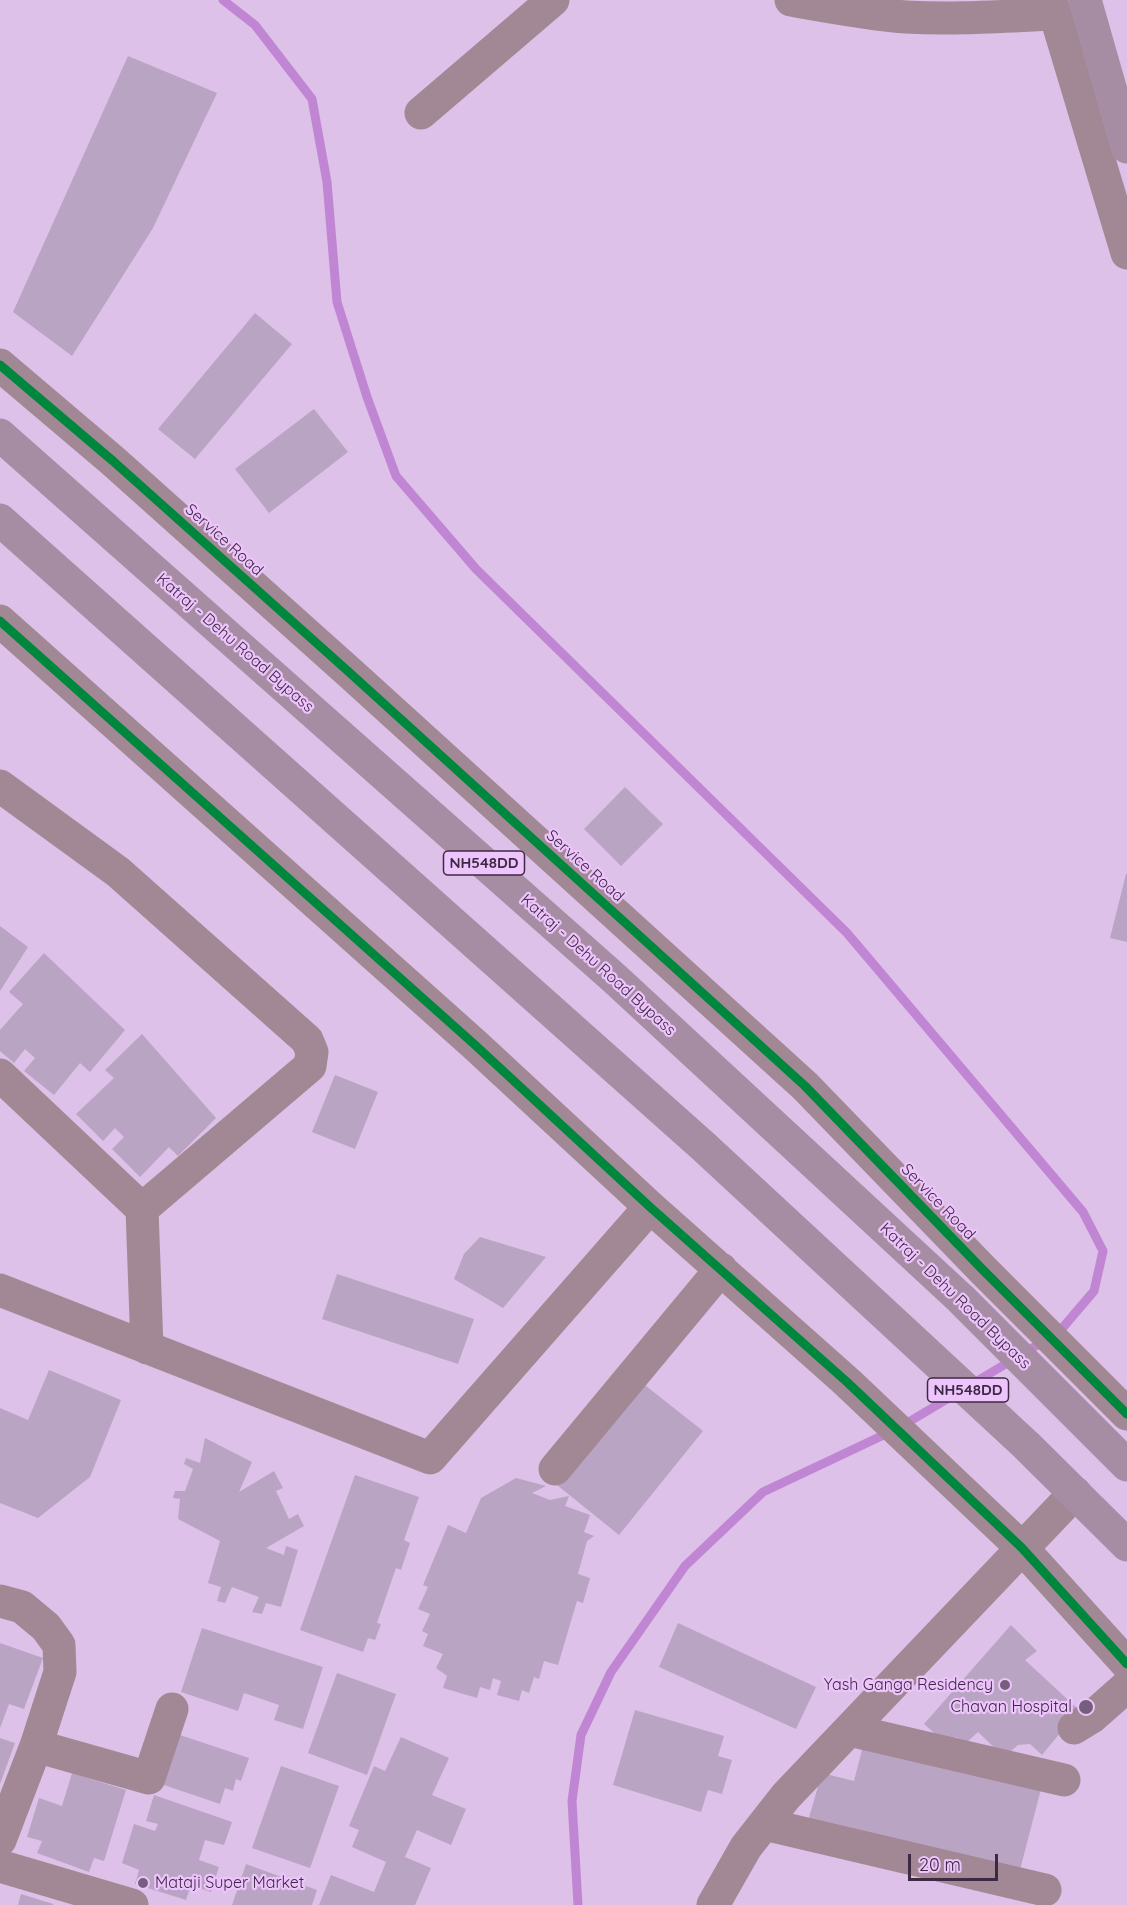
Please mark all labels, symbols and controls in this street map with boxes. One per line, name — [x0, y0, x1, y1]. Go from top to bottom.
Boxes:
street label: Service Road — [181, 500, 267, 580]
street label: Katraj - Dehu Road Bypass — [152, 569, 318, 717]
street label: Service Road — [542, 826, 628, 906]
road number: NH548DD — [444, 851, 524, 875]
street label: Katraj - Dehu Road Bypass — [516, 890, 680, 1040]
street label: Service Road — [897, 1160, 979, 1244]
street label: Katraj - Dehu Road Bypass — [876, 1219, 1034, 1373]
road number: NH548DD — [928, 1378, 1008, 1402]
place label: Yash Ganga Residency — [824, 1675, 993, 1695]
marker: Yash Ganga Residency — [998, 1678, 1012, 1692]
place label: Chavan Hospital — [951, 1697, 1072, 1717]
marker: Chavan Hospital — [1077, 1698, 1095, 1716]
scale bar — [911, 1842, 1001, 1880]
text: 20 m — [919, 1853, 961, 1876]
place label: Mataji Super Market — [155, 1873, 304, 1893]
marker: Mataji Super Market — [136, 1876, 150, 1890]

